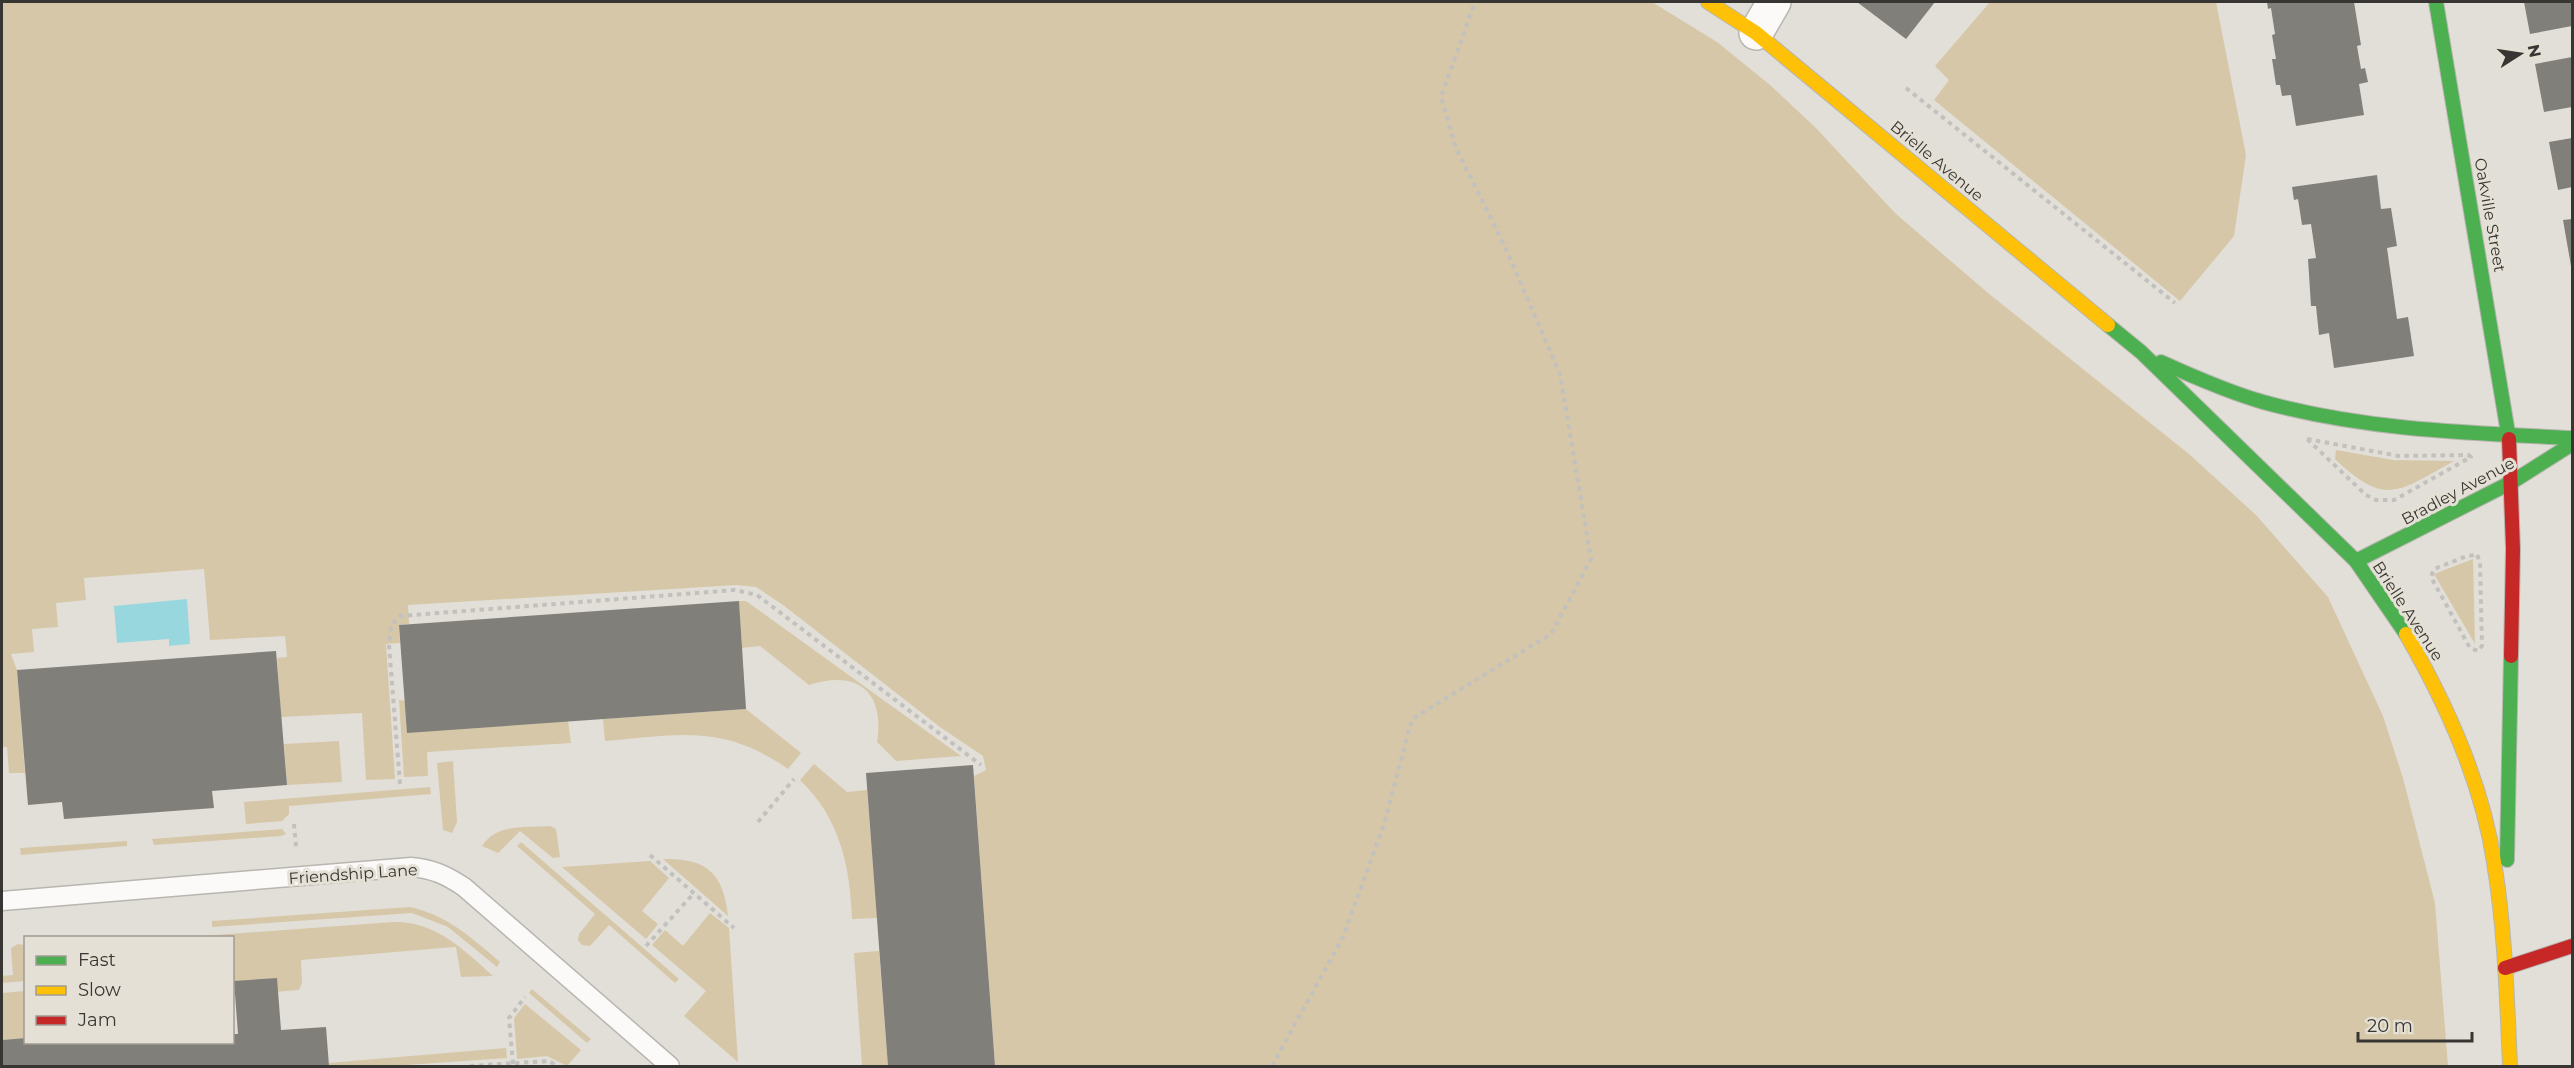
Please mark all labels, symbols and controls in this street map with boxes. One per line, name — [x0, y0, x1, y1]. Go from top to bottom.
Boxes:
north arrow — [2490, 24, 2550, 84]
text: N — [2524, 43, 2545, 59]
street label: Brielle Avenue — [1887, 117, 1987, 205]
street label: Oakville Street — [2471, 156, 2509, 274]
street label: Bradley Avenue — [2398, 453, 2518, 529]
street label: Brielle Avenue — [2369, 558, 2447, 664]
street label: Friendship Lane — [288, 860, 418, 888]
legend — [24, 936, 234, 1044]
text: Fast — [78, 949, 116, 971]
text: Slow — [78, 979, 121, 1001]
scale bar — [2358, 1005, 2472, 1043]
text: Jam — [77, 1009, 117, 1031]
text: 20 m — [2367, 1015, 2413, 1037]

